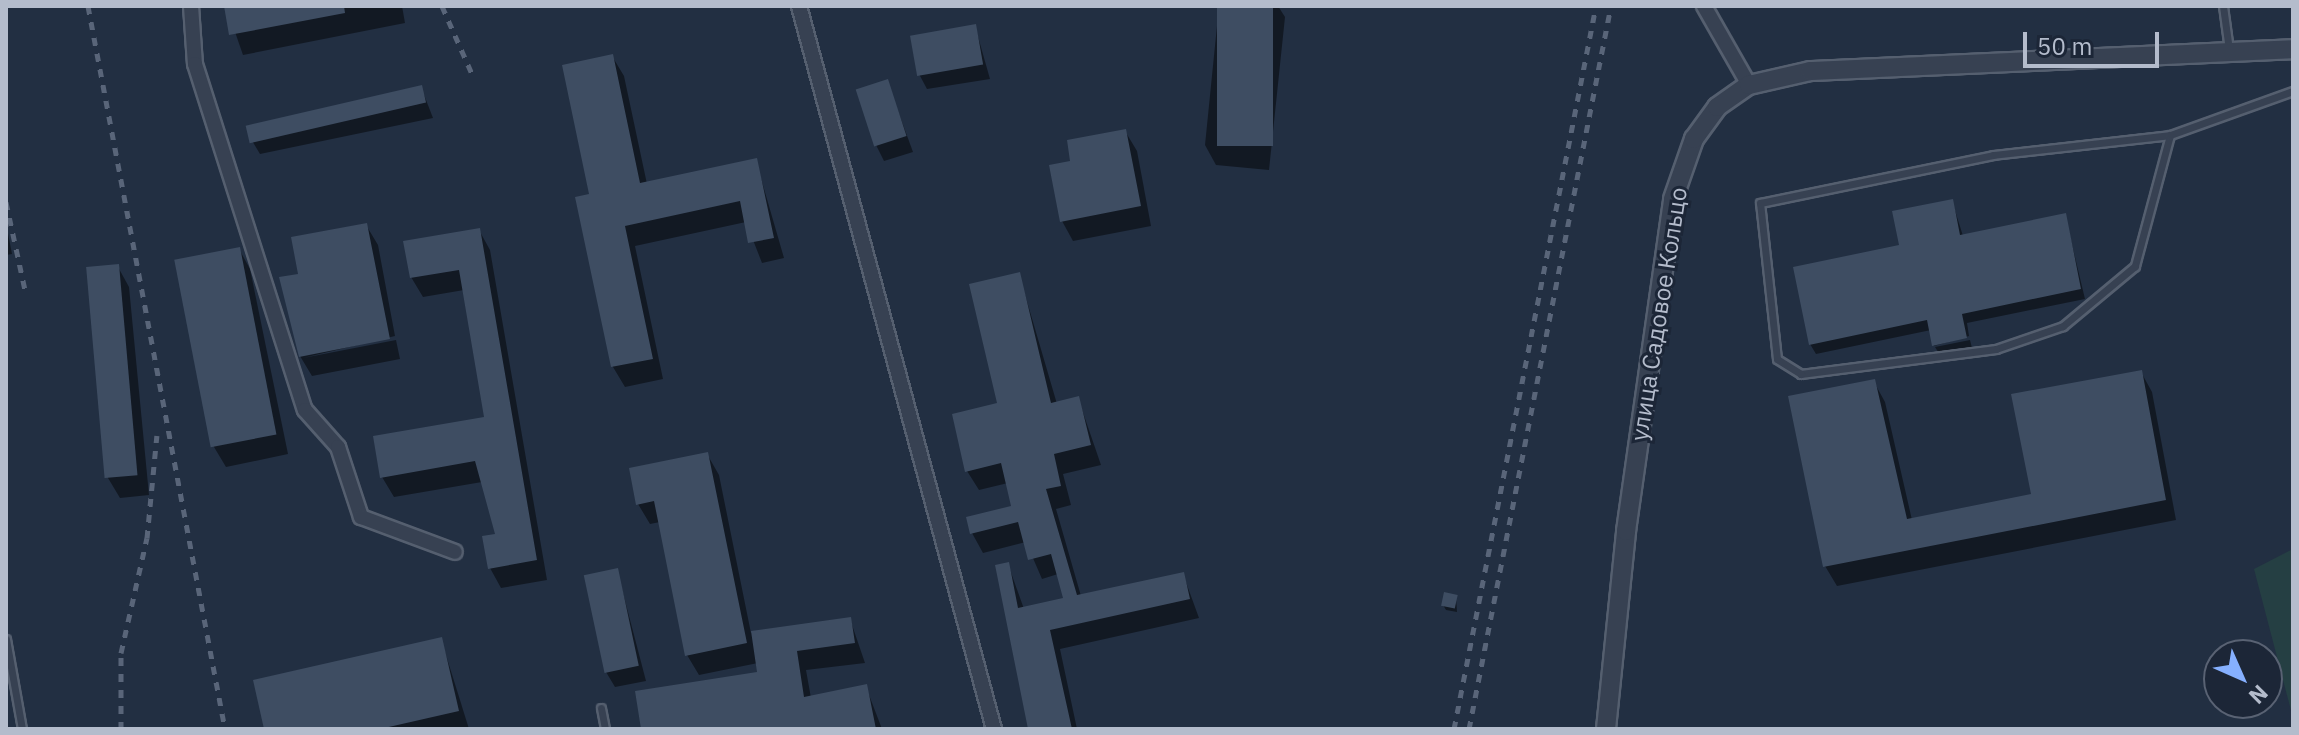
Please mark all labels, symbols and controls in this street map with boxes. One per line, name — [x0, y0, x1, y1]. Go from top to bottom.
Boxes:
scale bar — [2027, 16, 2163, 66]
text: 50 m — [2037, 30, 2092, 62]
street label: улица Садовое Кольцо — [1625, 185, 1693, 443]
north arrow — [2203, 639, 2283, 719]
text: N — [2243, 679, 2275, 711]

